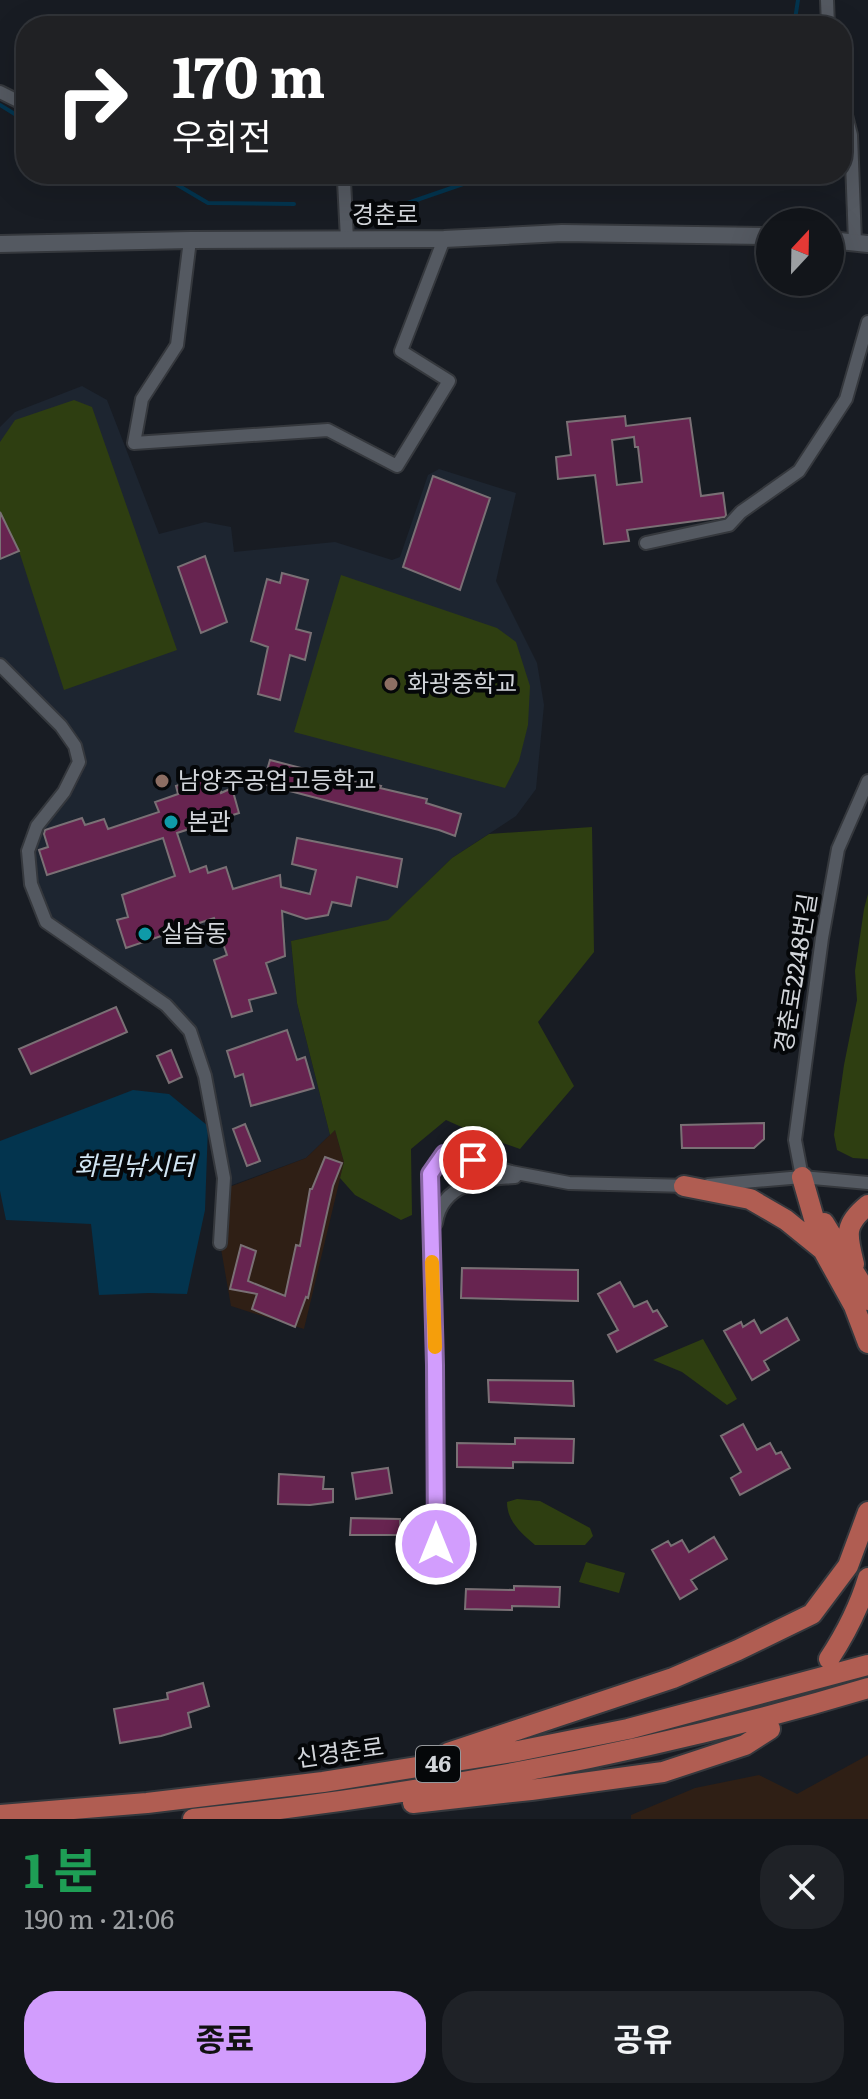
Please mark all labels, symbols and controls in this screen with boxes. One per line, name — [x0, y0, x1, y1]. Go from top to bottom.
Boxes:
text: 170 m — [172, 32, 325, 115]
icon: right — [40, 48, 144, 152]
text: 우회전 — [172, 108, 271, 161]
street label: 경춘로 — [352, 195, 418, 230]
north arrow — [756, 208, 844, 296]
map controls — [756, 208, 844, 296]
place label: 화광중학교 — [407, 664, 517, 699]
marker: 화광중학교 — [382, 675, 400, 693]
place label: 남양주공업고등학교 — [178, 761, 377, 796]
marker: 남양주공업고등학교 — [153, 772, 171, 790]
place label: 본관 — [187, 802, 231, 837]
marker: 본관 — [162, 813, 180, 831]
street label: 경춘로2248번길 — [764, 890, 823, 1055]
place label: 실습동 — [161, 914, 227, 949]
marker: 실습동 — [136, 925, 154, 943]
pin — [439, 1126, 507, 1194]
icon: arrive — [451, 1138, 495, 1182]
water label: 화림낚시터 — [74, 1144, 197, 1183]
position arrow — [394, 1502, 478, 1586]
street label: 신경춘로 — [293, 1727, 386, 1774]
road number: 46 — [416, 1746, 460, 1782]
text: 1 분 — [24, 1832, 98, 1903]
button: close — [760, 1845, 844, 1929]
text: 190 m · 21:06 — [24, 1898, 174, 1937]
button: 종료 — [24, 1991, 426, 2083]
button: 공유 — [442, 1991, 844, 2083]

